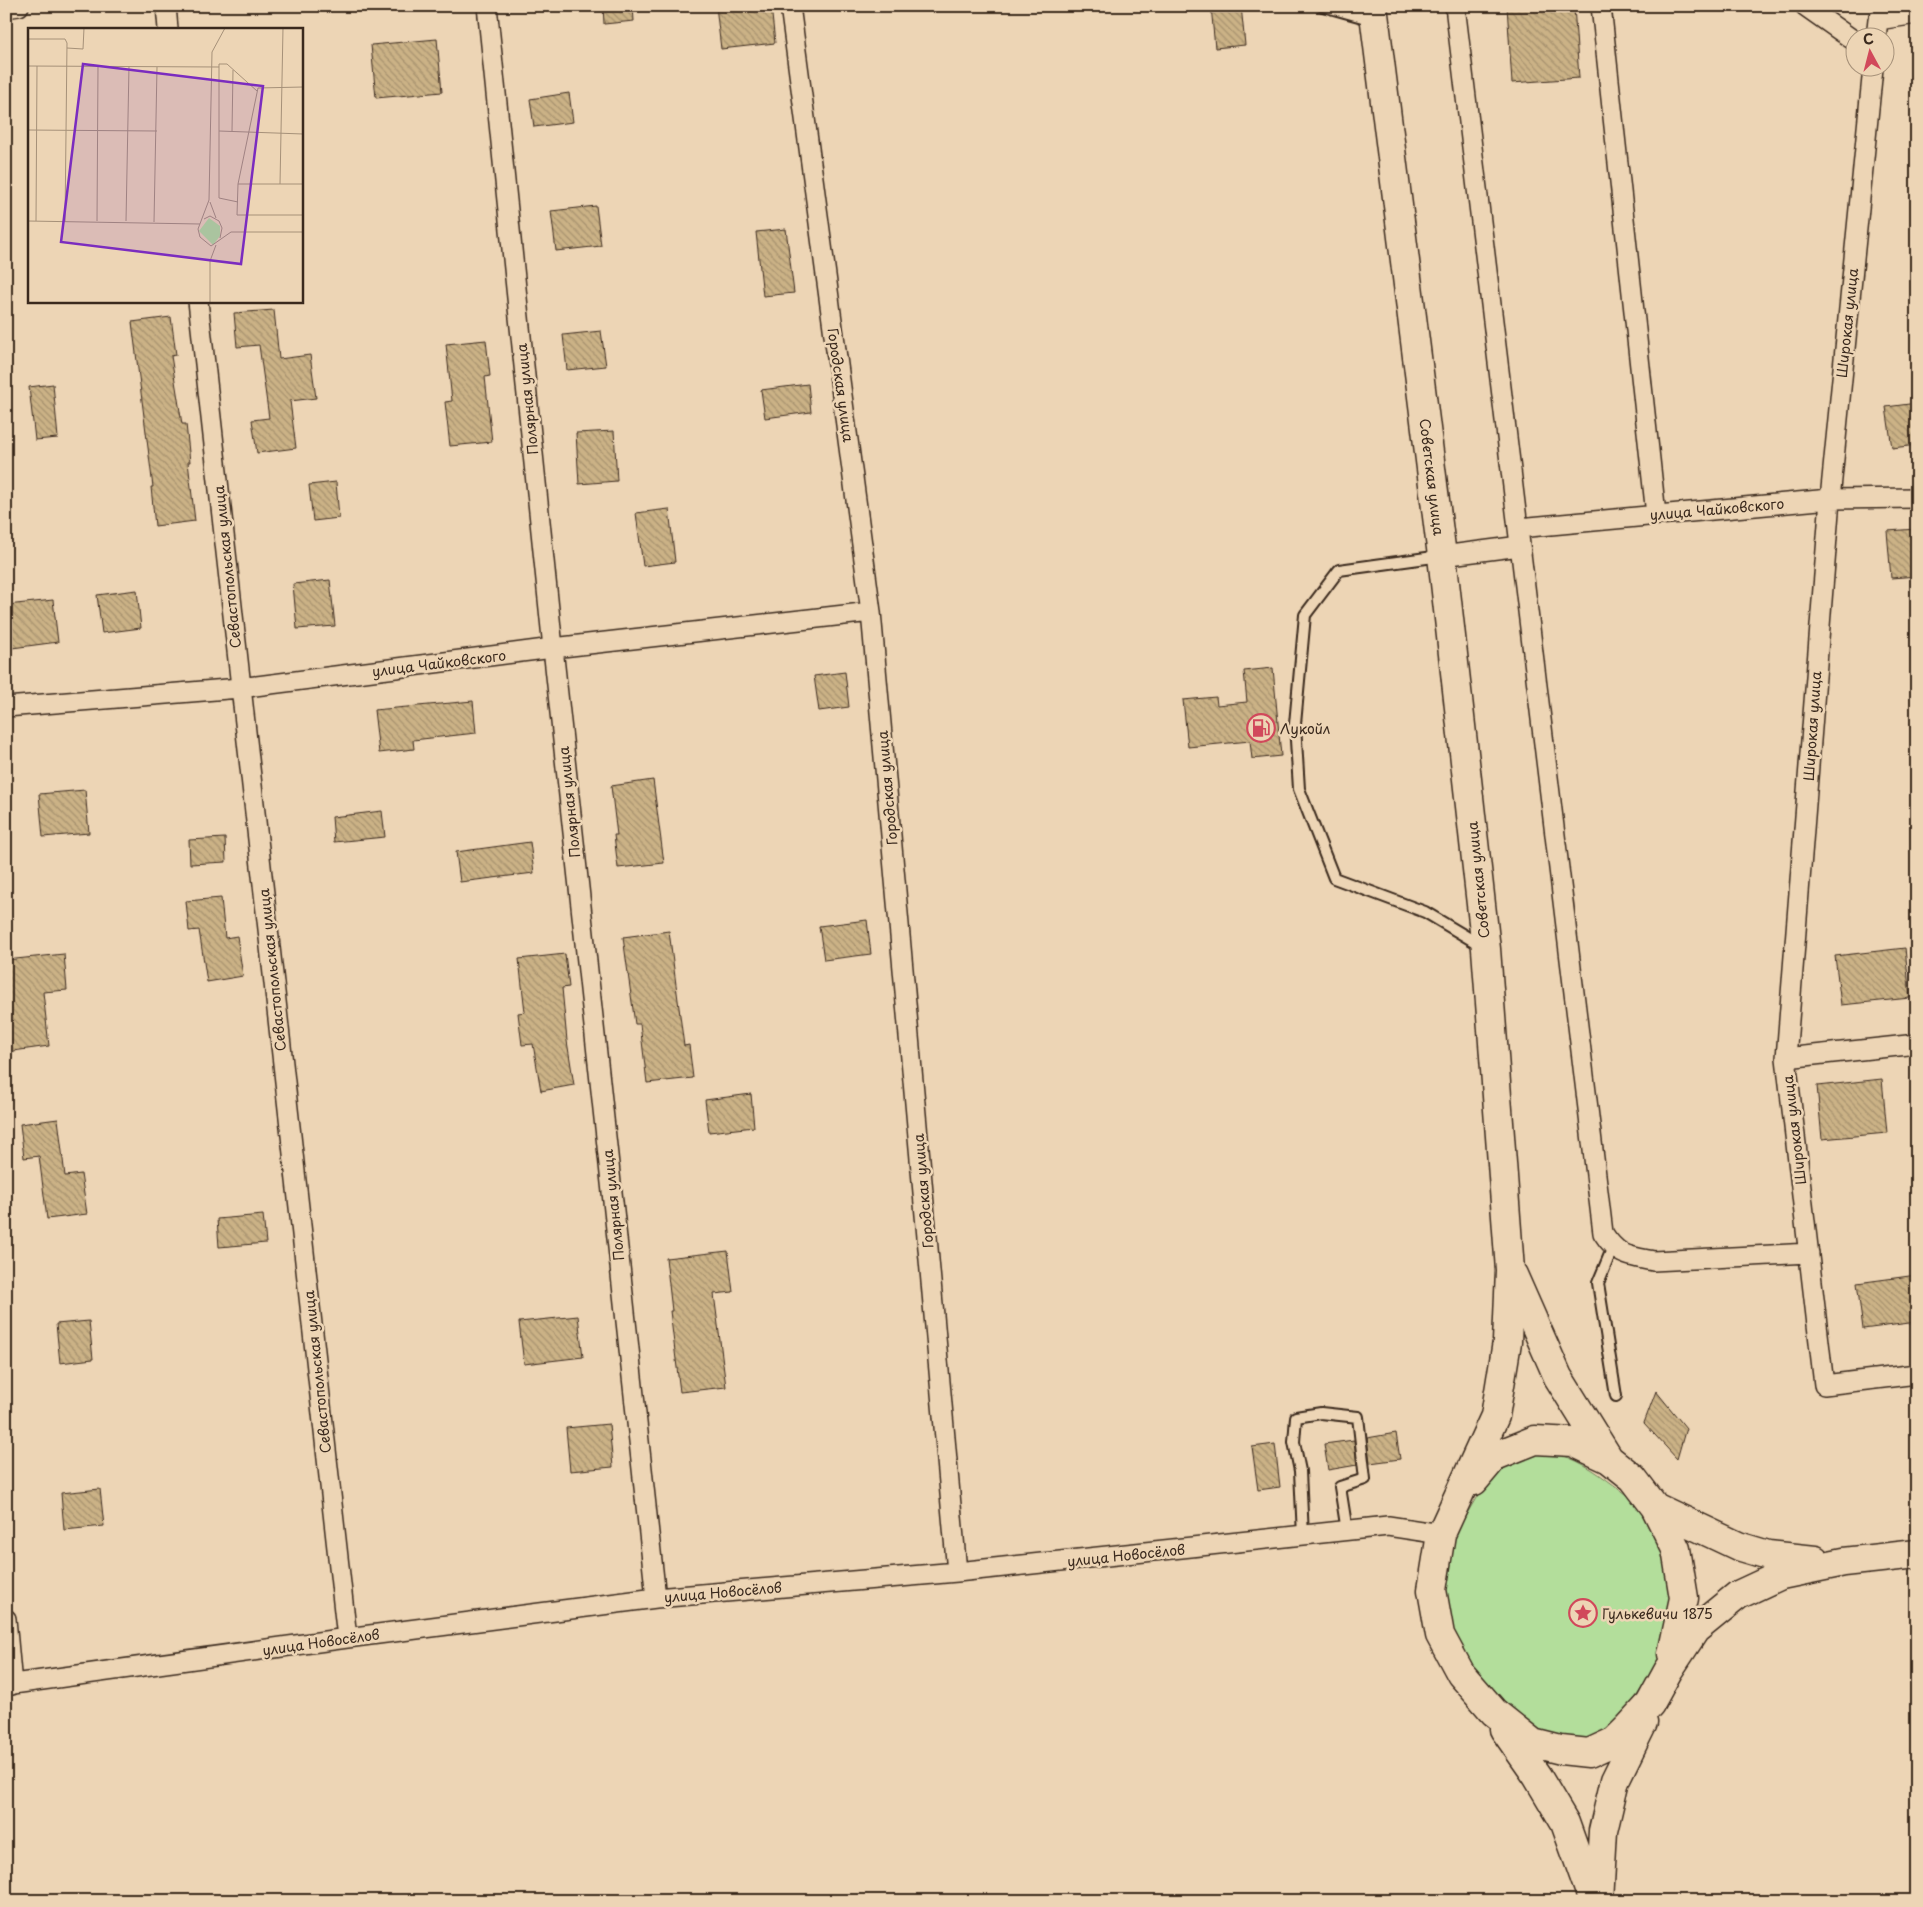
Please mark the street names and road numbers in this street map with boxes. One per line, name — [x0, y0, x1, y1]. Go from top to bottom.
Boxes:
street label: Широкая улица — [1831, 267, 1863, 379]
street label: Городская улица — [823, 327, 859, 444]
street label: Полярная улица — [511, 342, 543, 456]
street label: Советская улица — [1414, 417, 1450, 537]
street label: Севастопольская улица — [208, 484, 246, 650]
street label: улица Чайковского — [1649, 493, 1785, 525]
street label: улица Чайковского — [371, 644, 507, 682]
street label: Широкая улица — [1798, 670, 1826, 782]
street label: Городская улица — [872, 730, 902, 846]
street label: Полярная улица — [553, 745, 585, 859]
street label: Советская улица — [1461, 820, 1495, 940]
street label: Севастопольская улица — [253, 887, 291, 1053]
street label: Широкая улица — [1777, 1074, 1811, 1186]
street label: Городская улица — [908, 1133, 938, 1249]
street label: Полярная улица — [597, 1148, 629, 1262]
street label: Севастопольская улица — [298, 1289, 336, 1455]
street label: улица Новосёлов — [1066, 1538, 1186, 1572]
street label: улица Новосёлов — [663, 1576, 783, 1608]
street label: улица Новосёлов — [261, 1623, 381, 1661]

